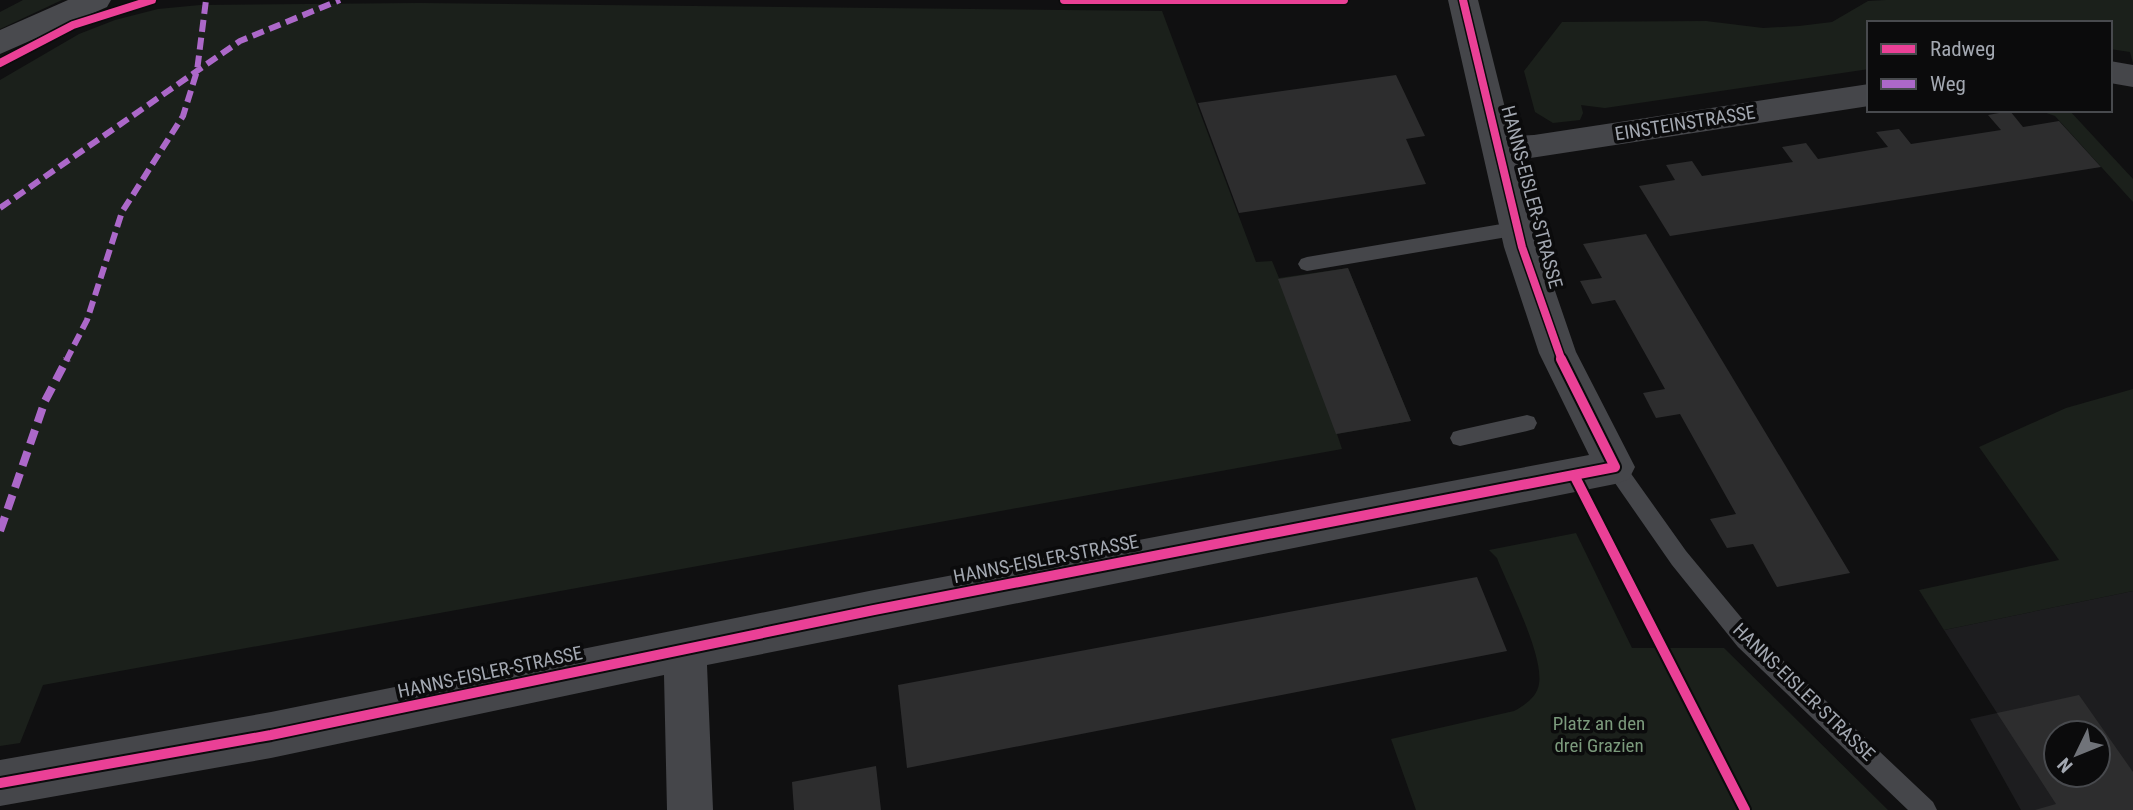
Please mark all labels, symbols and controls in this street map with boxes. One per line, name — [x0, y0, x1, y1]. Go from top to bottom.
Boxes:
legend — [1867, 21, 2112, 112]
text: Radweg — [1930, 37, 1995, 61]
text: Weg — [1930, 72, 1966, 96]
street label: EINSTEINSTRASSE — [1613, 101, 1757, 145]
street label: HANNS-EISLER-STRASSE — [1497, 103, 1567, 291]
street label: HANNS-EISLER-STRASSE — [951, 530, 1141, 588]
street label: HANNS-EISLER-STRASSE — [1728, 618, 1880, 766]
street label: HANNS-EISLER-STRASSE — [396, 641, 584, 703]
park label: Platz an den drei Grazien — [1553, 712, 1645, 757]
north arrow — [2042, 719, 2112, 789]
text: N — [2053, 753, 2077, 777]

